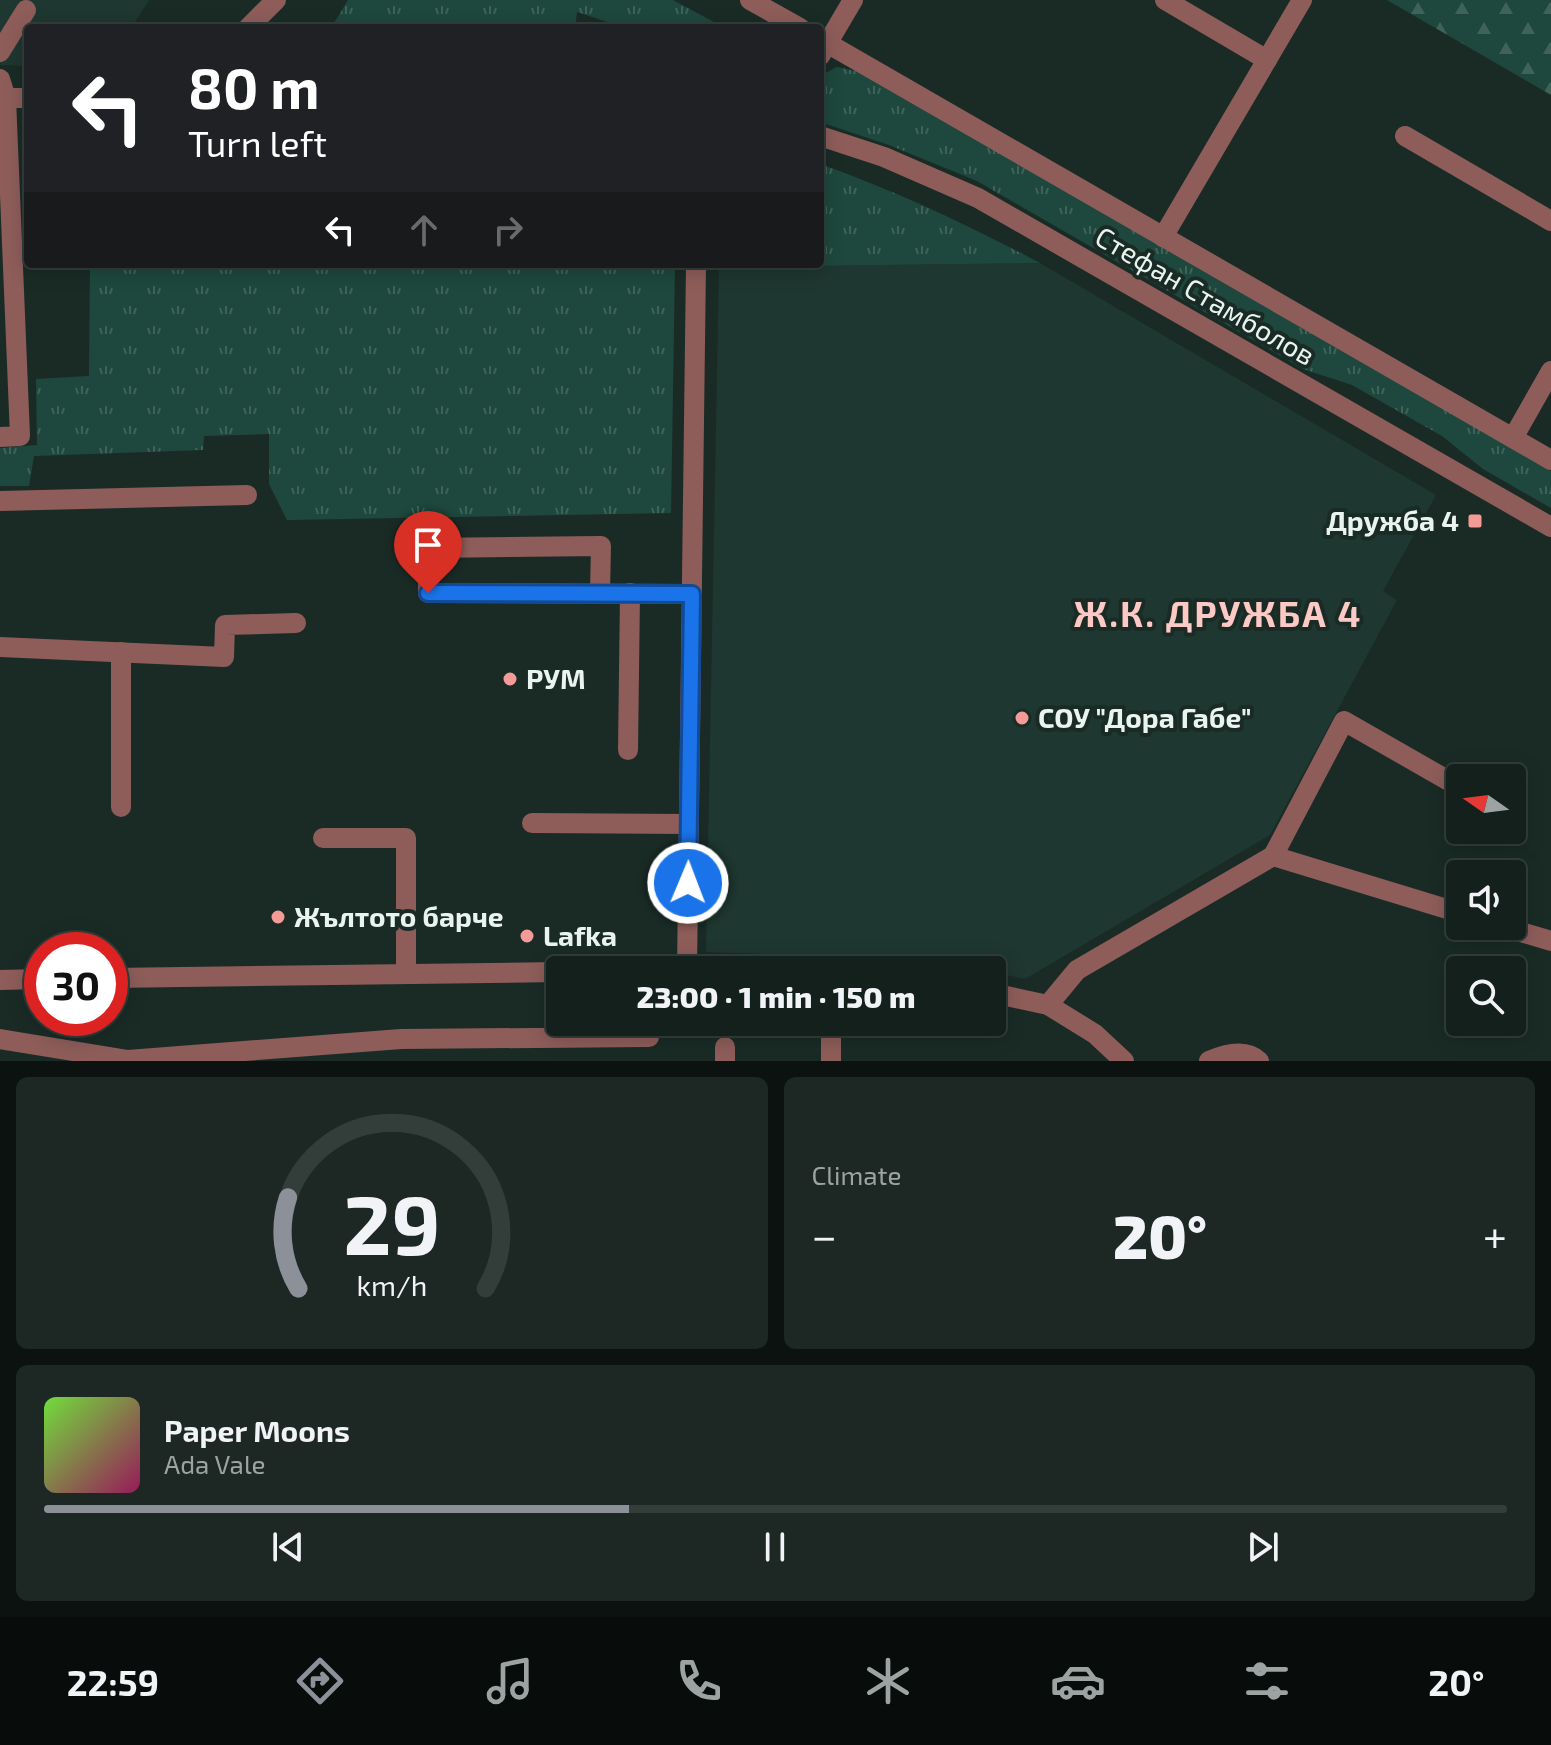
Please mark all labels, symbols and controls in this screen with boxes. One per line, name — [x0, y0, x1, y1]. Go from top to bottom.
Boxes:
text: 80 m — [188, 53, 320, 120]
icon: left — [56, 56, 160, 160]
text: Turn left — [188, 121, 327, 164]
icon: left — [318, 208, 362, 252]
icon: ahead — [402, 208, 446, 252]
icon: right — [486, 208, 530, 252]
street label: Стефан Стамболов — [1090, 218, 1321, 372]
place label: Дружба 4 — [1326, 503, 1459, 537]
pin — [394, 511, 462, 593]
marker: Дружба 4 — [1466, 512, 1484, 530]
icon: arrive — [406, 523, 450, 567]
district label: Ж.К. ДРУЖБА 4 — [1074, 591, 1362, 634]
place label: РУМ — [526, 661, 586, 695]
marker: РУМ — [501, 670, 519, 688]
place label: СОУ "Дора Габе" — [1038, 700, 1251, 734]
marker: СОУ "Дора Габе" — [1013, 709, 1031, 727]
north arrow — [1446, 764, 1526, 844]
map controls — [1446, 764, 1526, 1036]
position arrow — [646, 841, 730, 925]
button: sound — [1446, 860, 1526, 940]
place label: Жълтото барче — [294, 899, 504, 933]
marker: Жълтото барче — [269, 908, 287, 926]
place label: Lafka — [543, 918, 617, 952]
marker: Lafka — [518, 927, 536, 945]
speed limit sign: 30 — [24, 932, 128, 1036]
button: search — [1446, 956, 1526, 1036]
text: 23:00 · 1 min · 150 m — [637, 978, 915, 1014]
text: Climate — [812, 1159, 901, 1190]
text: 29 — [343, 1172, 440, 1272]
text: 20° — [1113, 1199, 1207, 1271]
text: − — [812, 1208, 837, 1261]
text: + — [1483, 1208, 1507, 1261]
text: km/h — [356, 1267, 427, 1302]
text: Paper Moons — [164, 1412, 350, 1448]
text: Ada Vale — [164, 1448, 266, 1479]
icon: previous — [266, 1525, 310, 1569]
icon: pause — [753, 1525, 797, 1569]
icon: next — [1241, 1525, 1285, 1569]
icon: directions — [292, 1653, 348, 1709]
icon: music — [482, 1653, 538, 1709]
icon: phone — [671, 1653, 727, 1709]
icon: climate — [860, 1653, 916, 1709]
icon: car — [1050, 1653, 1106, 1709]
icon: filters — [1239, 1653, 1295, 1709]
text: 22:59 — [67, 1660, 159, 1703]
text: 20° — [1428, 1660, 1484, 1703]

